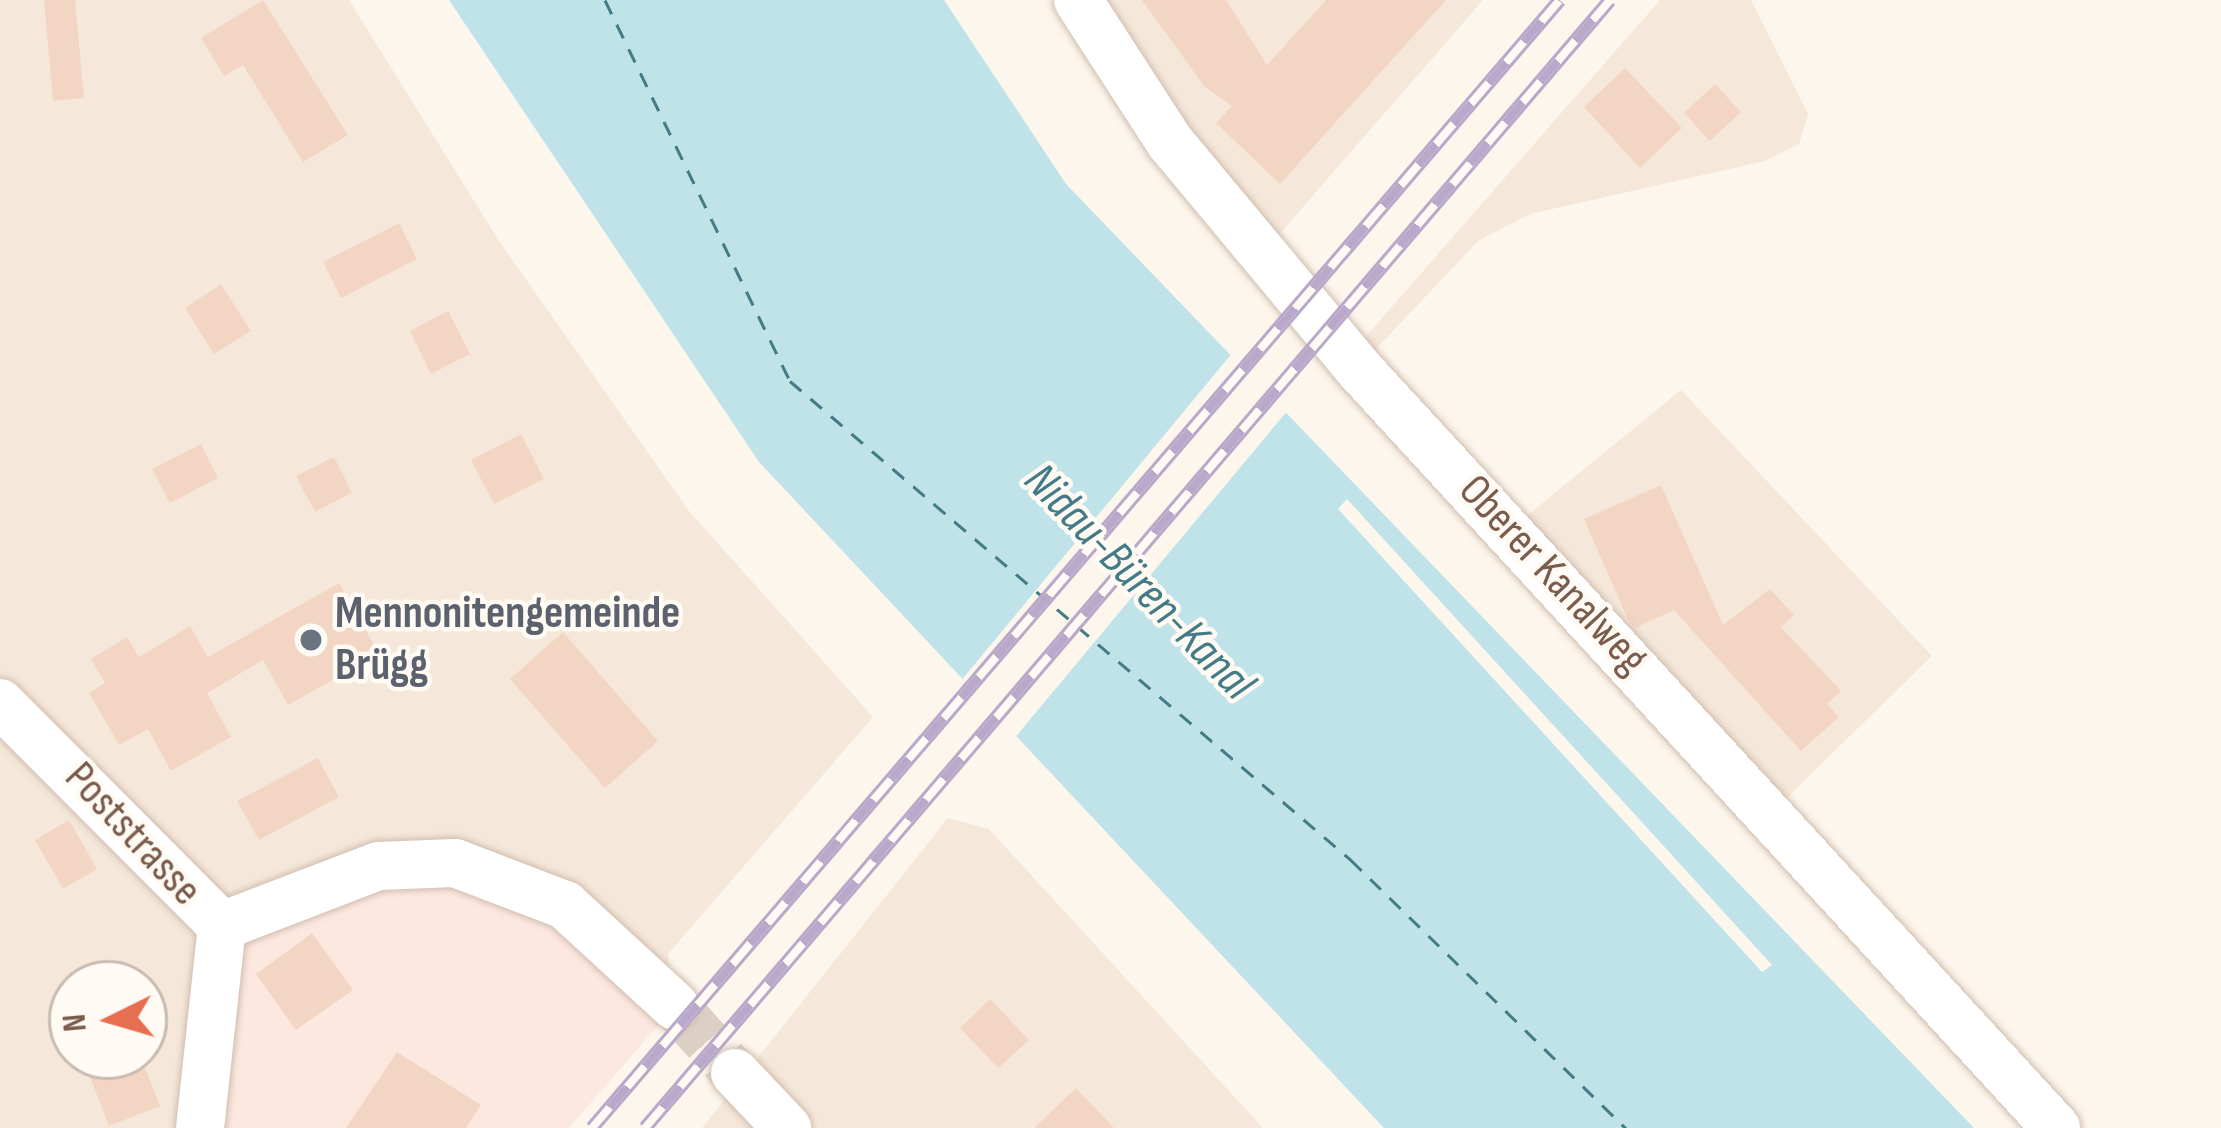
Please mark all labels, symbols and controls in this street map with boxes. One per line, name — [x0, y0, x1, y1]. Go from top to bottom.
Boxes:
water label: Nidau-Büren-Kanal — [1012, 452, 1266, 712]
street label: Oberer Kanalweg — [1447, 464, 1659, 686]
place label: Mennonitengemeinde Brügg — [335, 587, 680, 693]
marker: Mennonitengemeinde Brügg — [298, 627, 324, 653]
street label: Poststrasse — [53, 751, 213, 917]
north arrow — [48, 960, 168, 1080]
text: N — [54, 1012, 96, 1033]

